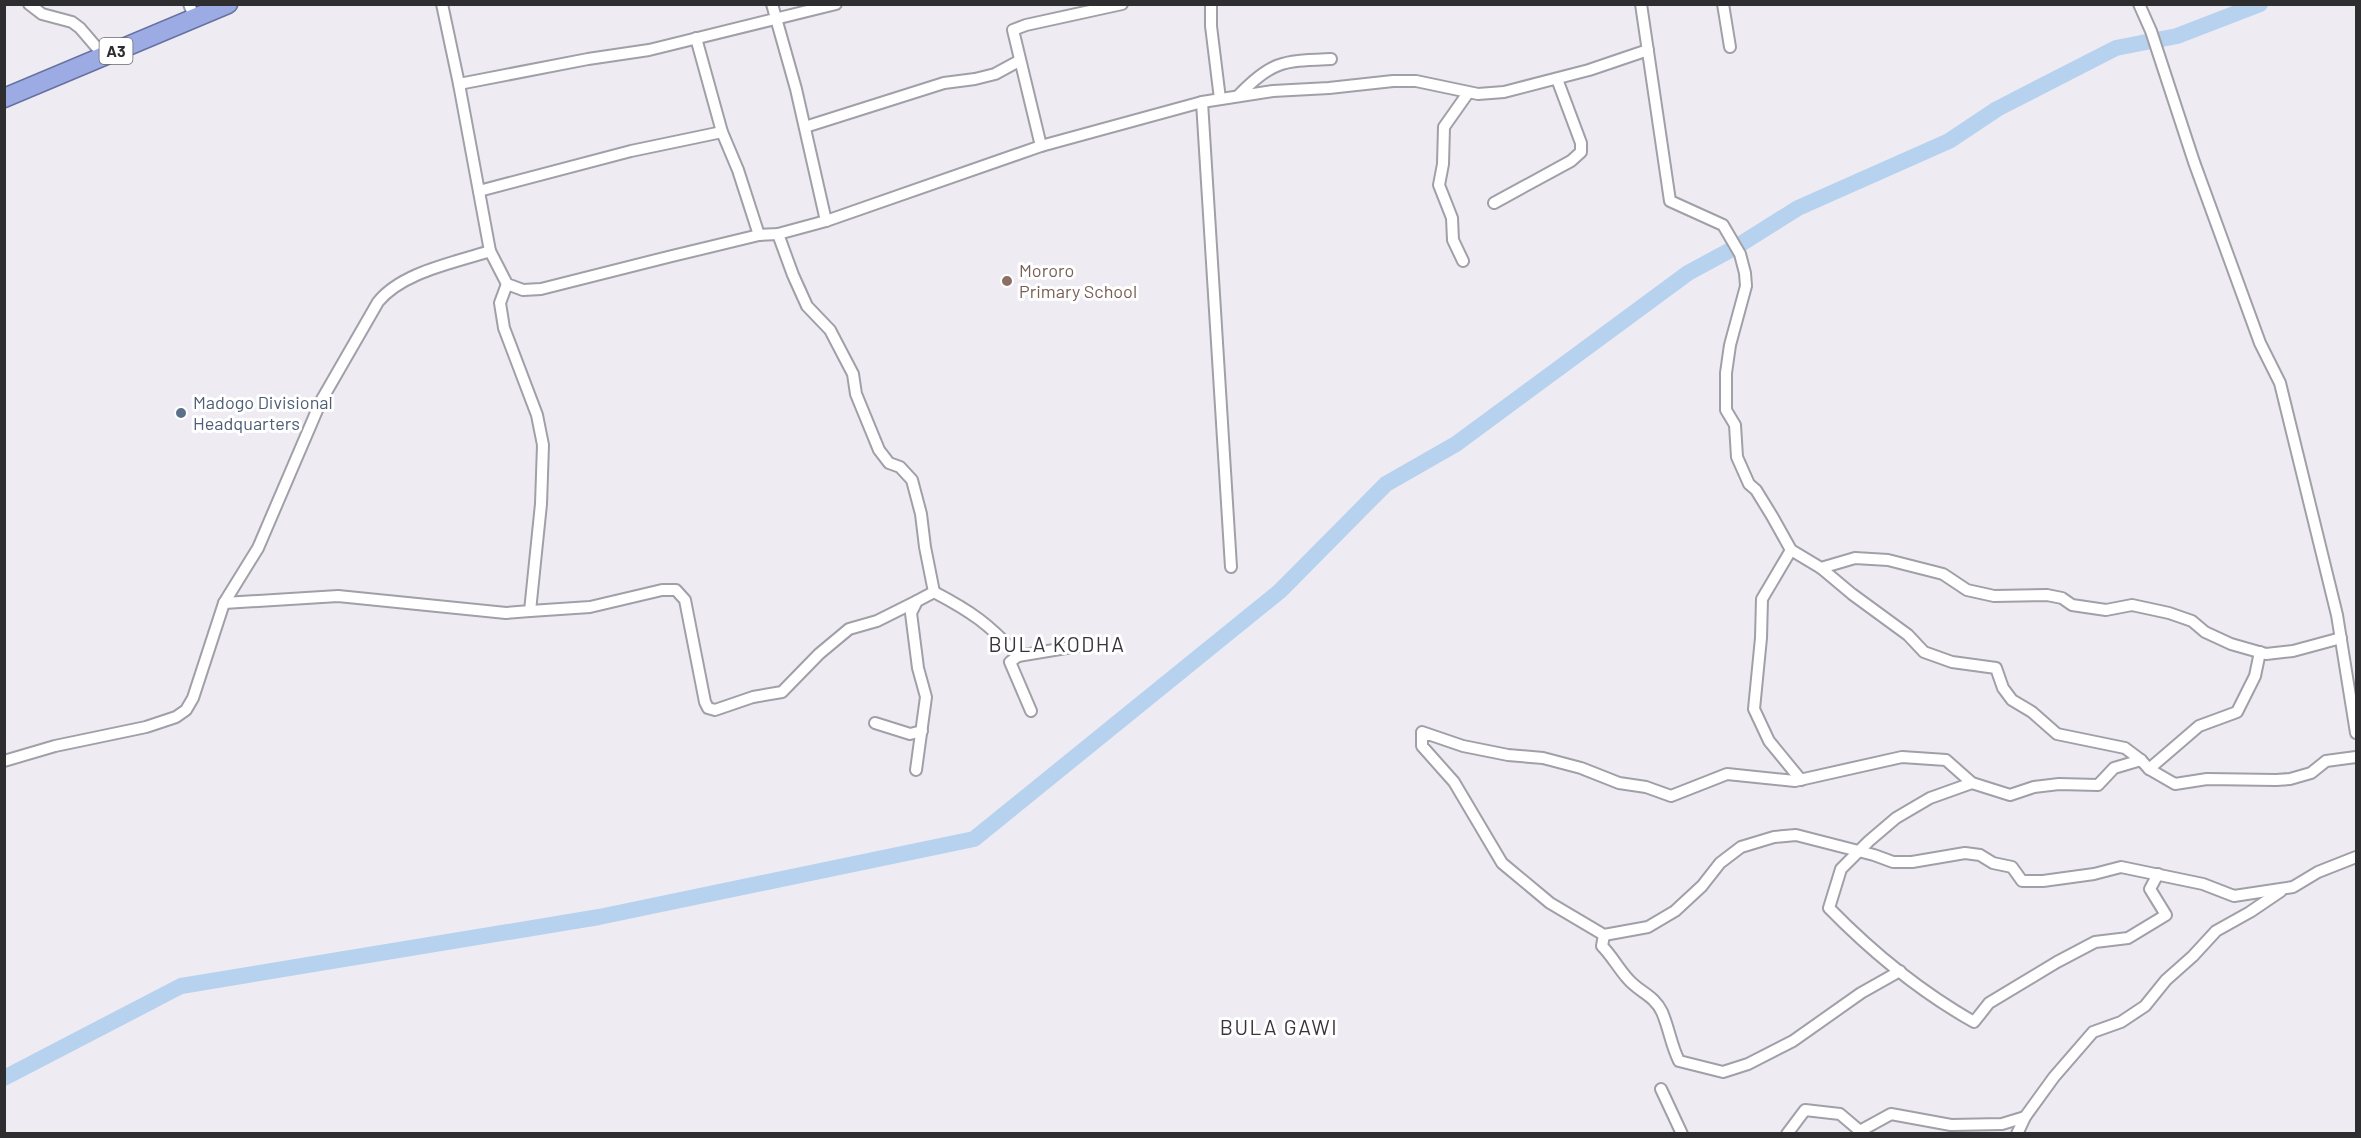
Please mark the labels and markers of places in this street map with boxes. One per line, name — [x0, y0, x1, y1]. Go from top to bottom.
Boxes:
place label: Mororo Primary School — [1019, 259, 1137, 302]
marker: Mororo Primary School — [1000, 274, 1014, 288]
place label: Madogo Divisional Headquarters — [193, 391, 333, 434]
marker: Madogo Divisional Headquarters — [174, 406, 188, 420]

